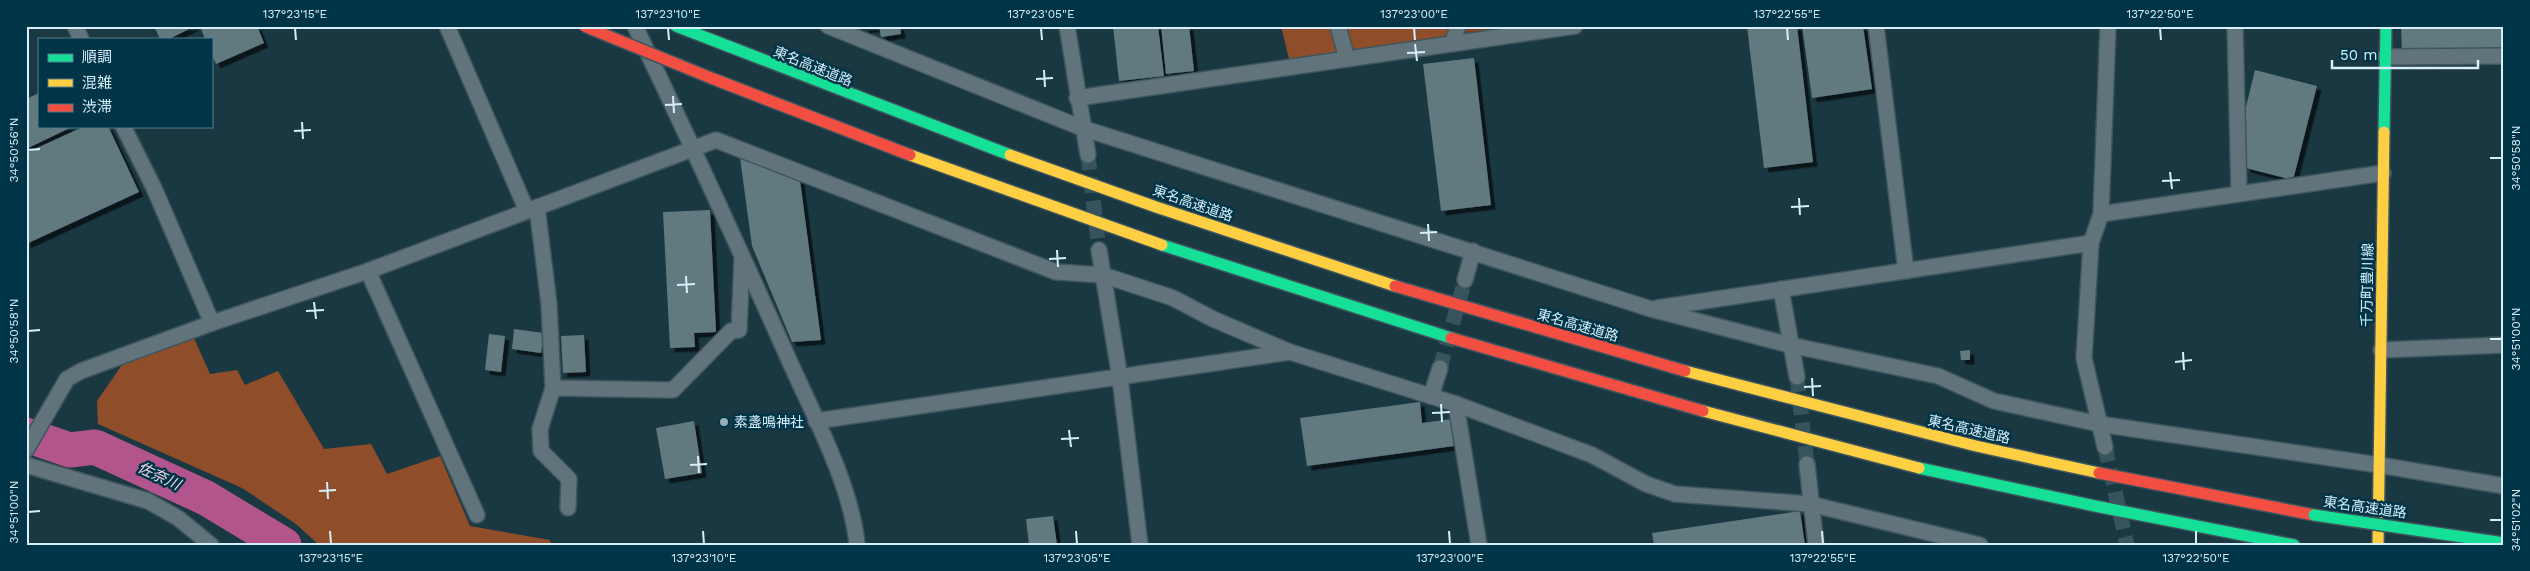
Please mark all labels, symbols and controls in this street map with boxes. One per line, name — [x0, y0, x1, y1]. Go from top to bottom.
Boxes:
text: 137°23'15"E — [263, 7, 328, 21]
text: 137°23'10"E — [636, 7, 701, 21]
text: 137°23'05"E — [1007, 7, 1075, 21]
text: 137°23'00"E — [1380, 7, 1448, 21]
text: 137°22'55"E — [1754, 7, 1821, 21]
text: 137°22'50"E — [2126, 7, 2194, 21]
legend — [38, 38, 212, 128]
scale bar — [2332, 38, 2479, 70]
street label: 東名高速道路 — [771, 43, 855, 89]
text: 50 m — [2340, 46, 2377, 64]
text: 順調 — [82, 48, 112, 66]
text: 混雑 — [82, 74, 112, 92]
text: 渋滞 — [82, 98, 112, 116]
text: 34°50'56"N — [7, 117, 21, 183]
text: 34°50'58"N — [2509, 125, 2523, 191]
street label: 東名高速道路 — [1151, 182, 1235, 224]
street label: 千万町豊川線 — [2358, 243, 2376, 327]
text: 34°50'58"N — [7, 298, 21, 364]
street label: 東名高速道路 — [1535, 306, 1621, 344]
text: 34°51'00"N — [2509, 308, 2523, 370]
street label: 東名高速道路 — [1926, 412, 2012, 446]
place label: 素盞鳴神社 — [734, 414, 804, 430]
marker: 素盞鳴神社 — [718, 416, 730, 428]
water label: 佐奈川 — [135, 458, 185, 495]
text: 34°51'00"N — [7, 481, 21, 543]
text: 34°51'02"N — [2509, 489, 2523, 551]
street label: 東名高速道路 — [2322, 493, 2408, 521]
text: 137°23'15"E — [299, 551, 364, 565]
text: 137°23'10"E — [672, 551, 737, 565]
text: 137°23'05"E — [1043, 551, 1111, 565]
text: 137°23'00"E — [1416, 551, 1484, 565]
text: 137°22'55"E — [1790, 551, 1857, 565]
text: 137°22'50"E — [2162, 551, 2230, 565]

